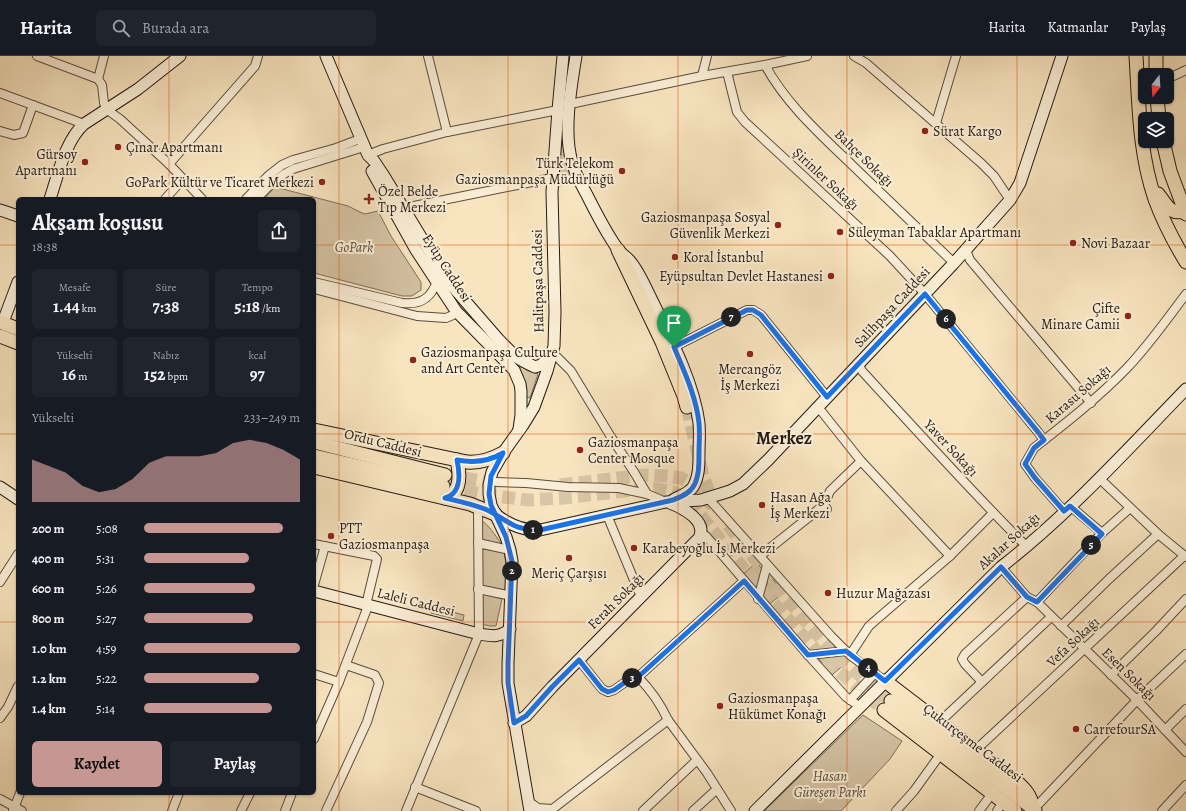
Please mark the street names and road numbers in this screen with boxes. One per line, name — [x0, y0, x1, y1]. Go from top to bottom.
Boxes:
street label: Bahçe Sokağı — [830, 125, 898, 191]
street label: Şirinler Sokağı — [789, 143, 863, 215]
street label: Halitpaşa Caddesi — [528, 229, 548, 333]
street label: Eyüp Caddesi — [418, 230, 476, 306]
street label: Salihpaşa Caddesi — [850, 263, 934, 351]
street label: Karasu Sokağı — [1041, 360, 1115, 428]
street label: Yaver Sokağı — [919, 415, 982, 481]
street label: Ordu Caddesi — [342, 424, 424, 462]
street label: Akalar Sokağı — [973, 508, 1044, 575]
street label: Ferah Sokağı — [583, 568, 649, 634]
street label: Laleli Caddesi — [375, 583, 457, 621]
street label: Vefa Sokağı — [1042, 613, 1104, 672]
street label: Esen Sokağı — [1098, 643, 1160, 705]
street label: Çukurçeşme Caddesi — [919, 699, 1027, 787]

